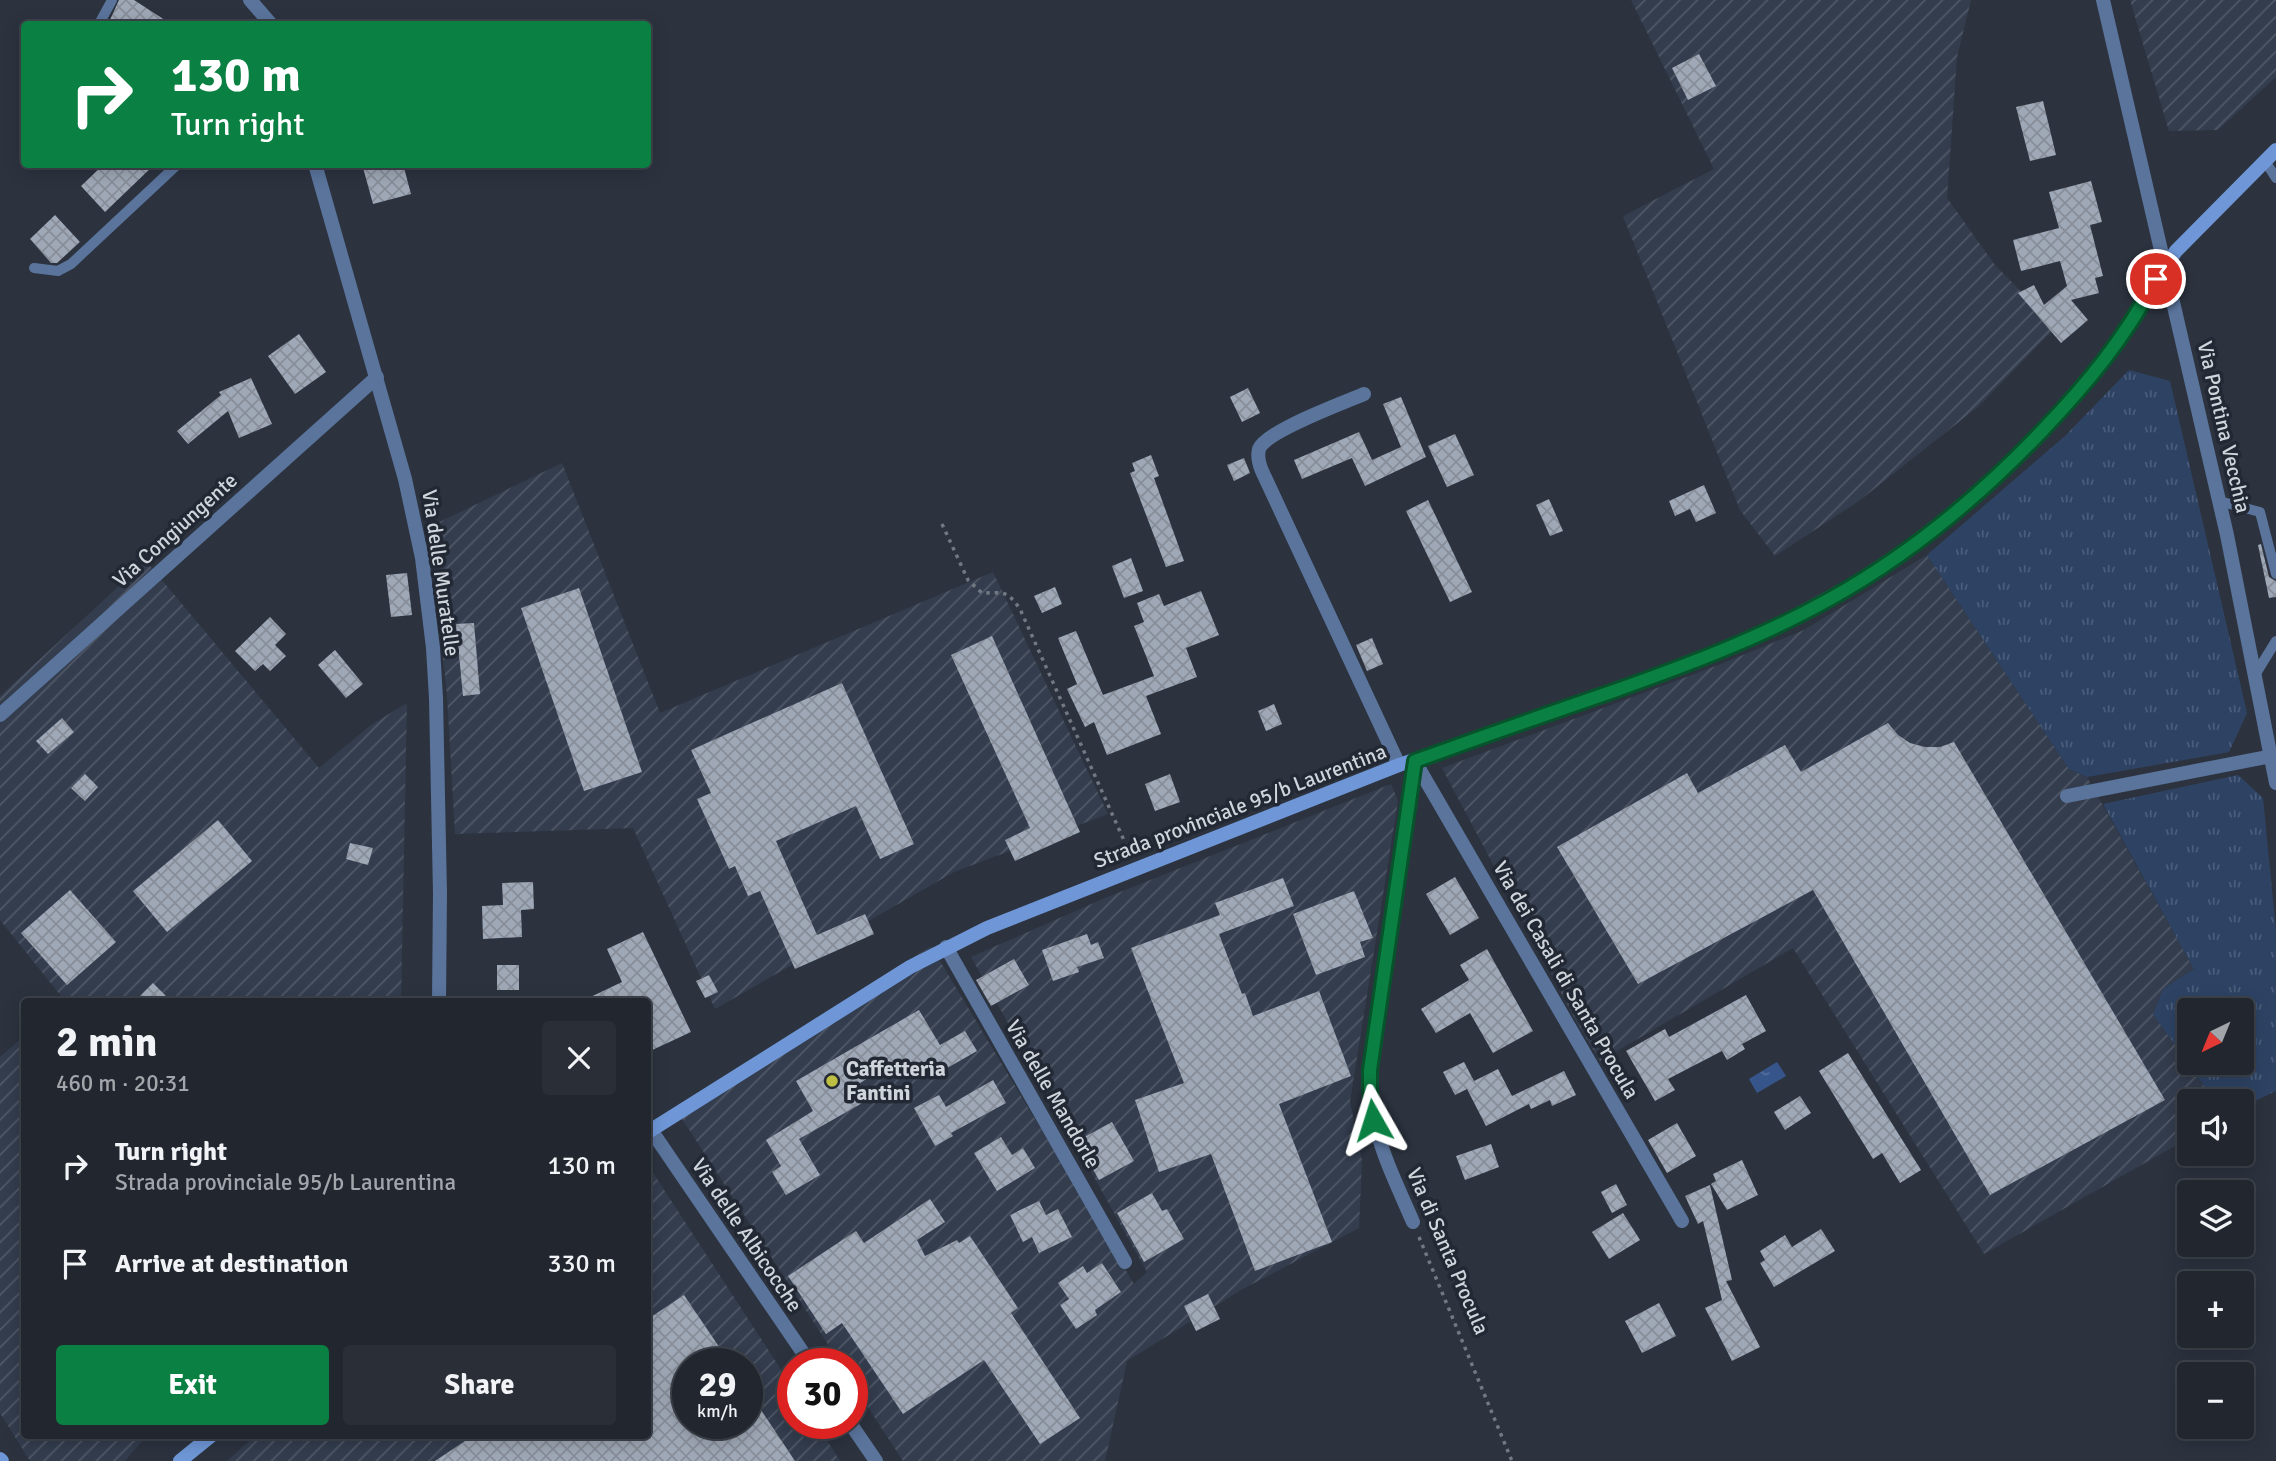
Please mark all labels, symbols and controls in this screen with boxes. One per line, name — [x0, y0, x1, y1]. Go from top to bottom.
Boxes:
text: 130 m — [171, 45, 301, 105]
icon: right — [56, 49, 147, 140]
text: Turn right — [171, 105, 304, 144]
pin — [2126, 249, 2186, 309]
icon: arrive — [2137, 260, 2175, 298]
street label: Via Pontina Vecchia — [2192, 339, 2256, 515]
street label: Via Congiungente — [107, 467, 243, 593]
street label: Via delle Muratelle — [416, 488, 466, 658]
street label: Strada provinciale 95/b Laurentina — [1090, 738, 1390, 874]
street label: Via dei Casali di Santa Procula — [1487, 856, 1645, 1104]
north arrow — [2177, 998, 2254, 1074]
map controls — [2177, 998, 2254, 1439]
street label: Via delle Mandorle — [1000, 1015, 1106, 1173]
text: 2 min — [56, 1017, 157, 1068]
button: close — [542, 1021, 616, 1095]
place label: Caffetteria Fantini — [846, 1056, 946, 1106]
text: 460 m · 20:31 — [56, 1069, 190, 1098]
marker: Caffetteria Fantini — [824, 1073, 840, 1089]
position arrow — [1336, 1083, 1410, 1157]
button: sound — [2177, 1089, 2254, 1166]
text: Turn right — [115, 1136, 227, 1168]
icon: right — [56, 1147, 94, 1185]
text: 130 m — [547, 1150, 616, 1182]
street label: Via delle Albicocche — [686, 1153, 808, 1317]
street label: Via di Santa Procula — [1401, 1164, 1495, 1338]
text: Strada provinciale 95/b Laurentina — [115, 1168, 456, 1197]
button: layers — [2177, 1180, 2254, 1257]
icon: arrive — [56, 1245, 94, 1283]
text: Arrive at destination — [115, 1248, 348, 1280]
text: 330 m — [547, 1248, 616, 1280]
button: + — [2177, 1271, 2254, 1348]
button: Exit — [56, 1345, 329, 1425]
button: Share — [343, 1345, 616, 1425]
speed limit sign: 30 — [777, 1348, 868, 1439]
button: − — [2177, 1362, 2254, 1439]
text: 29 — [699, 1363, 736, 1406]
text: km/h — [697, 1400, 738, 1422]

